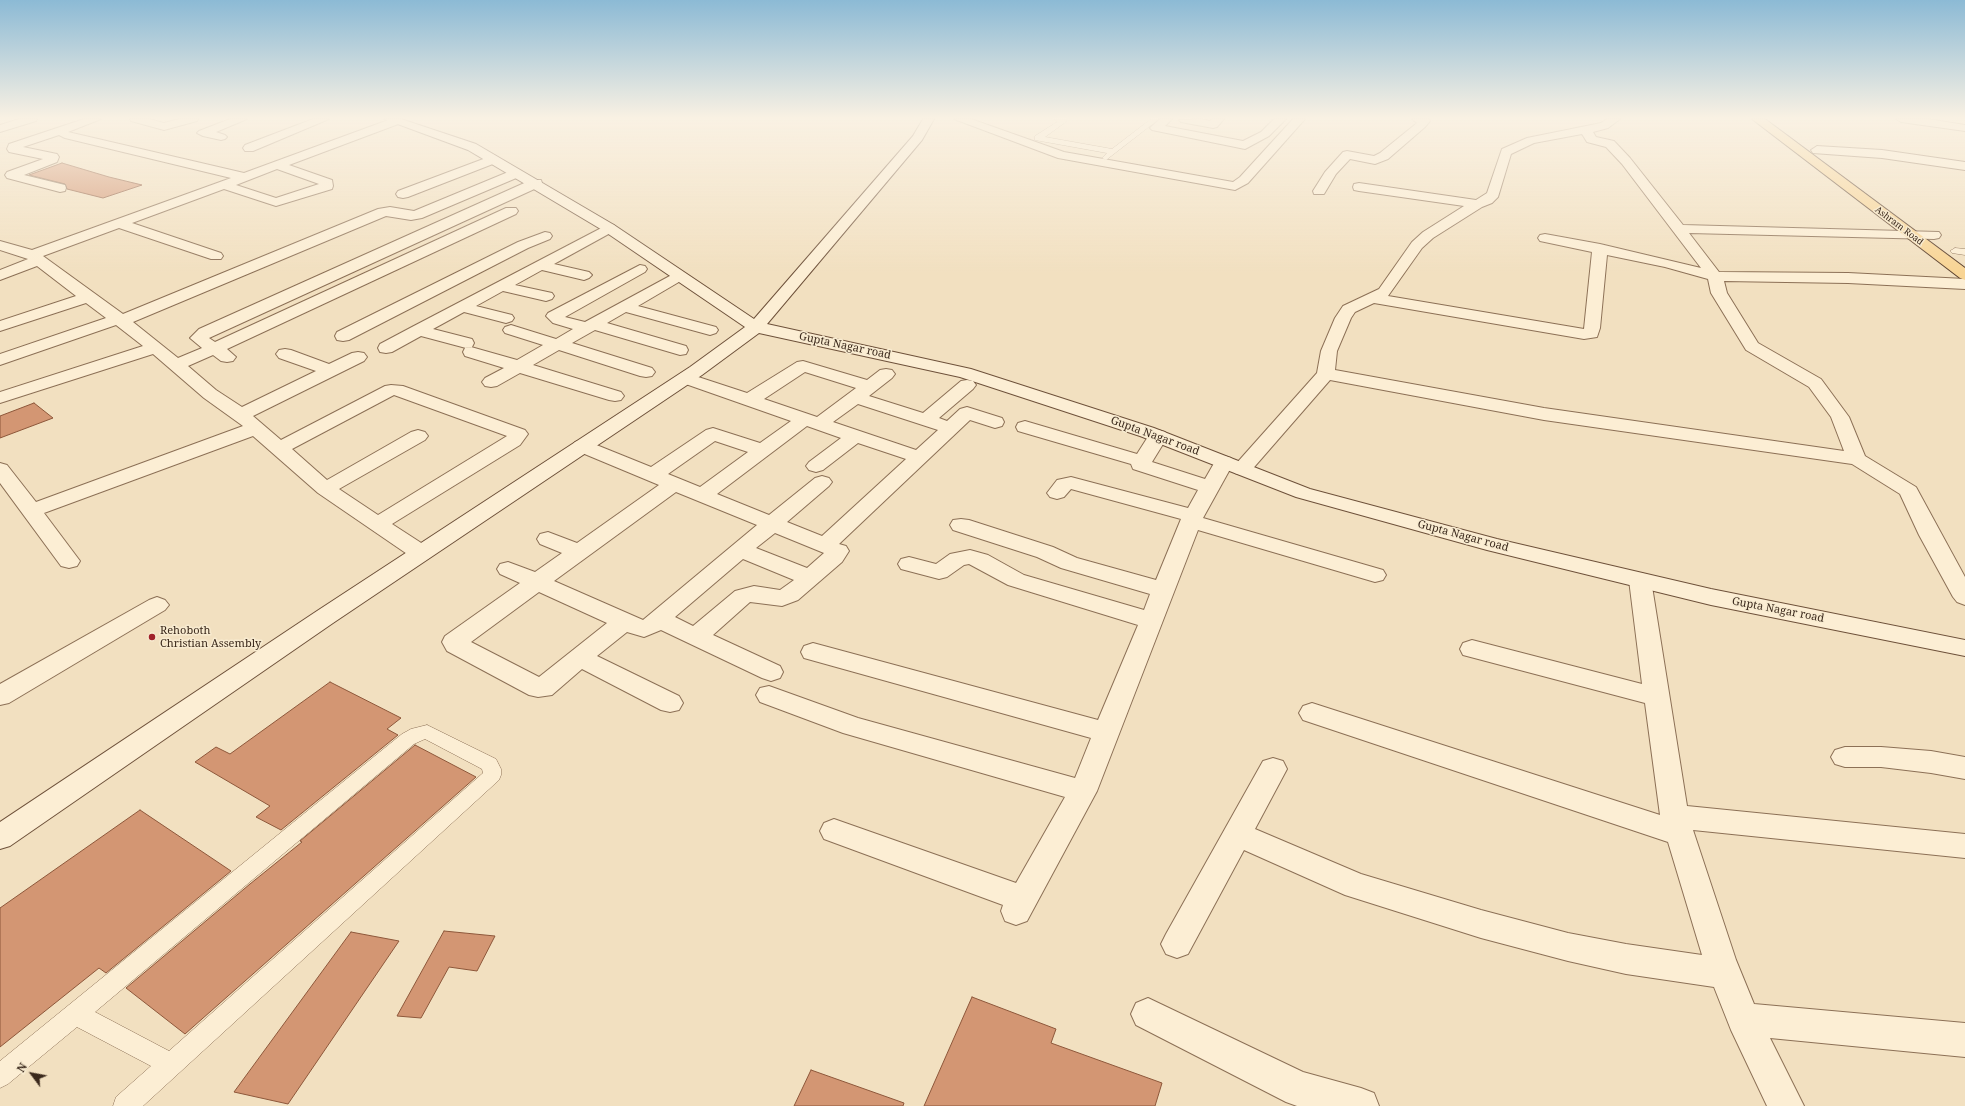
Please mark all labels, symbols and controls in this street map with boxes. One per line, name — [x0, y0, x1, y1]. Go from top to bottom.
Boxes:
street label: Ashram Road — [1873, 204, 1925, 248]
street label: Gupta Nagar road — [798, 330, 892, 362]
street label: Gupta Nagar road — [1109, 414, 1201, 458]
street label: Gupta Nagar road — [1416, 517, 1510, 555]
street label: Gupta Nagar road — [1731, 595, 1825, 625]
place label: Rehoboth Christian Assembly — [160, 624, 261, 650]
marker: Rehoboth Christian Assembly — [147, 632, 157, 642]
north arrow — [12, 1054, 52, 1094]
text: N — [13, 1060, 30, 1075]

